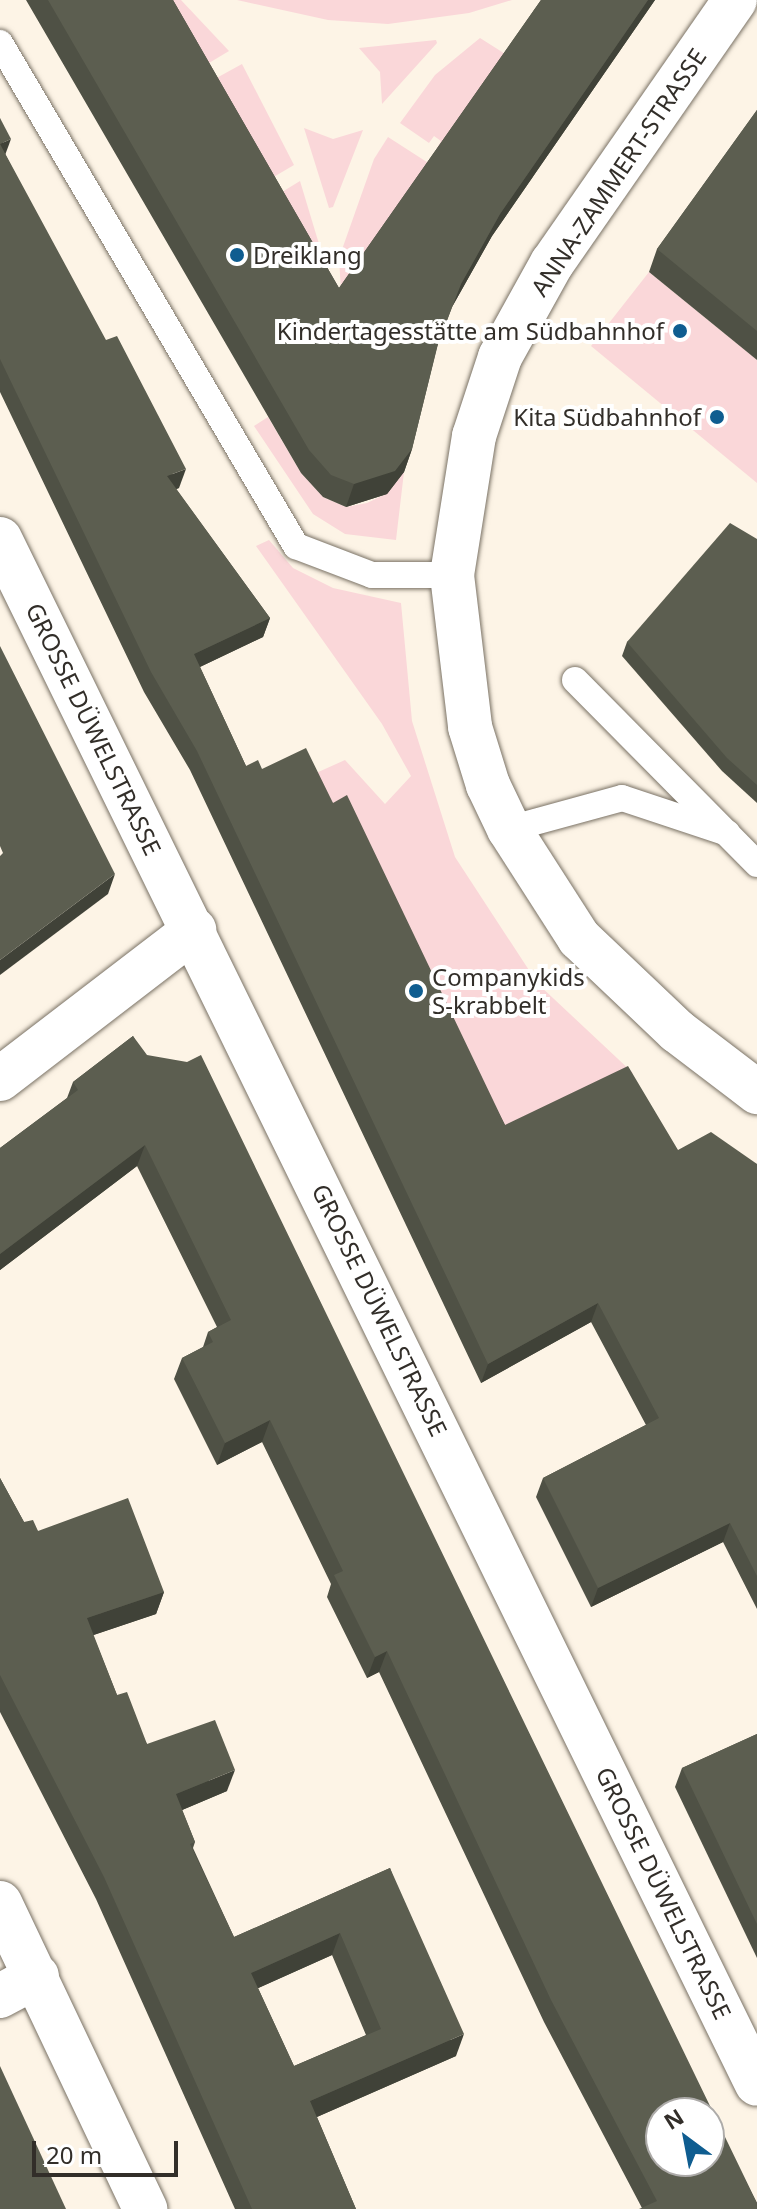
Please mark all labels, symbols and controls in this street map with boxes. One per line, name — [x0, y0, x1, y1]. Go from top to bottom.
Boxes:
street label: ANNA-ZAMMERT-STRASSE — [524, 43, 712, 301]
place label: Dreiklang — [253, 241, 362, 269]
marker: Dreiklang — [228, 246, 246, 264]
place label: Kindertagesstätte am Südbahnhof — [277, 317, 664, 345]
marker: Kindertagesstätte am Südbahnhof — [671, 322, 689, 340]
place label: Kita Südbahnhof — [513, 403, 701, 431]
marker: Kita Südbahnhof — [708, 408, 726, 426]
street label: GROSSE DÜWELSTRASSE — [20, 598, 168, 860]
place label: Companykids S-krabbelt — [432, 963, 585, 1019]
marker: Companykids S-krabbelt — [407, 982, 425, 1000]
street label: GROSSE DÜWELSTRASSE — [306, 1179, 454, 1441]
street label: GROSSE DÜWELSTRASSE — [590, 1762, 738, 2024]
north arrow — [645, 2097, 725, 2177]
text: N — [658, 2101, 689, 2136]
scale bar — [36, 2125, 182, 2175]
text: 20 m — [46, 2138, 102, 2171]

